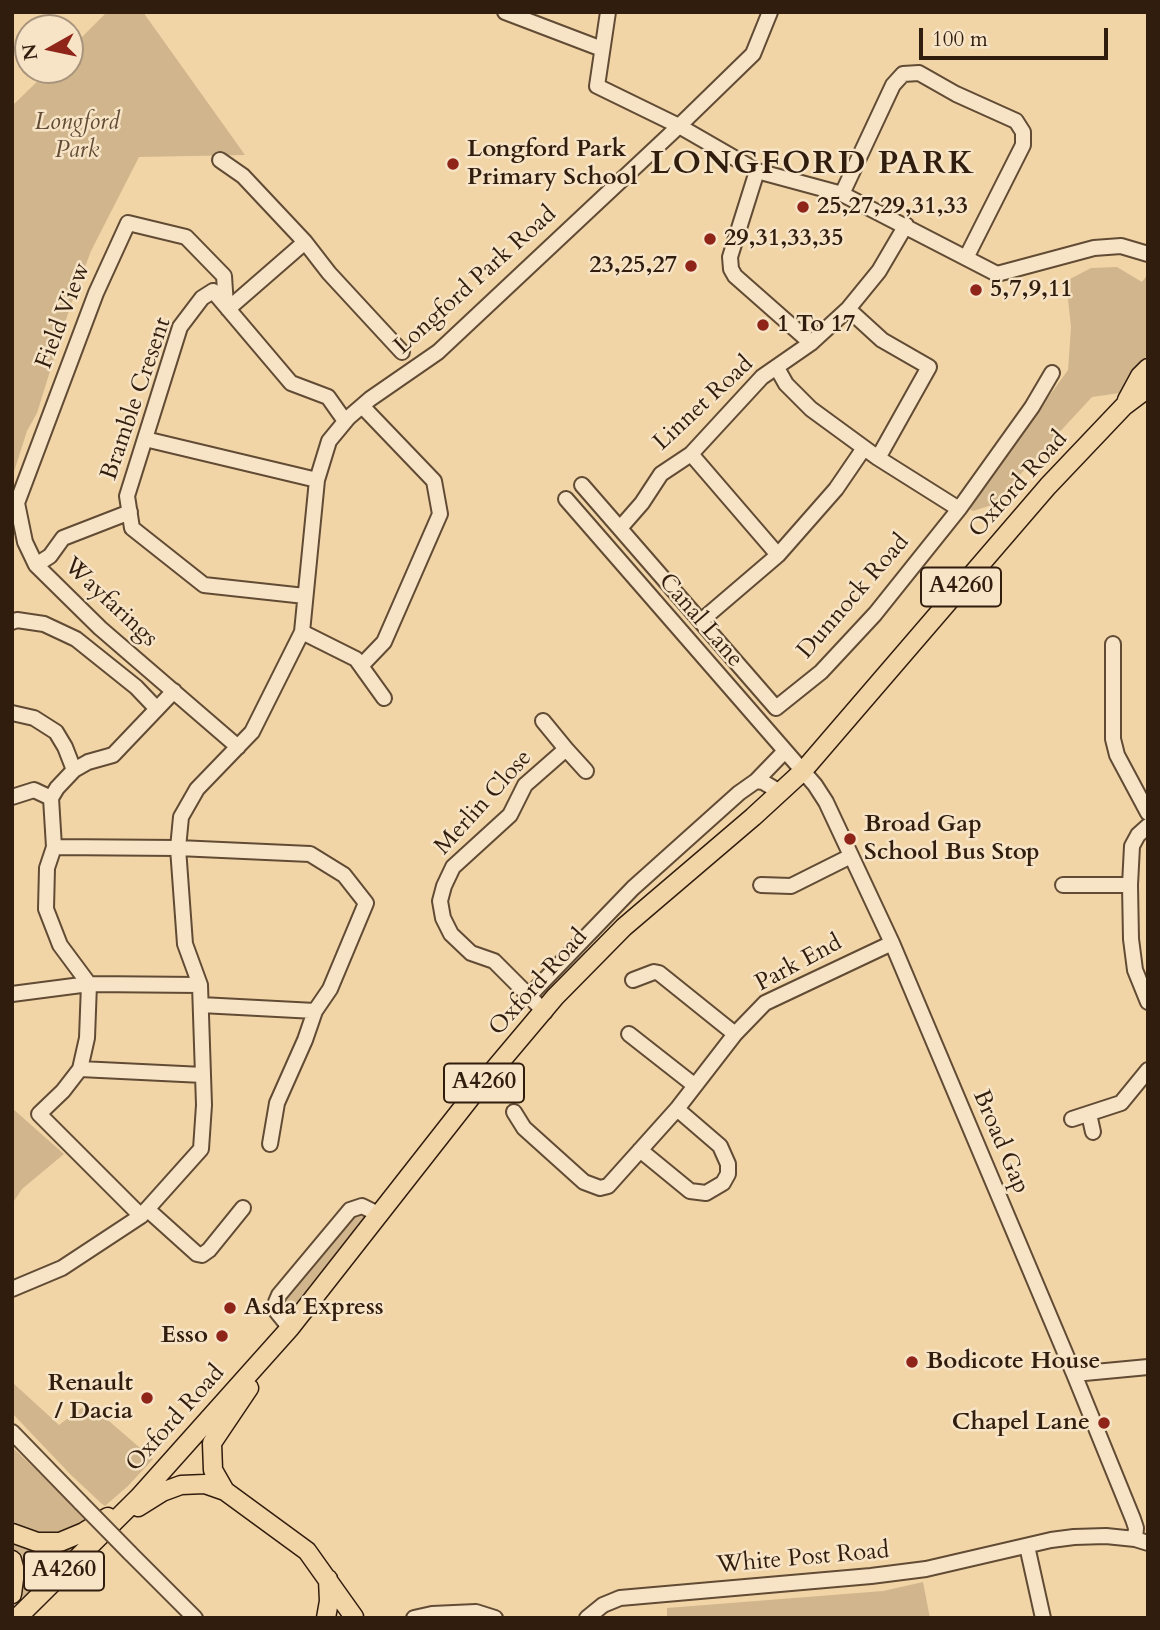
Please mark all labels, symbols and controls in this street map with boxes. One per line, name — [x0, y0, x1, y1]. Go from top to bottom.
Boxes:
north arrow — [14, 14, 84, 84]
scale bar — [922, 14, 1111, 58]
text: 100 m — [932, 25, 988, 54]
text: N — [16, 42, 44, 62]
park label: Longford Park — [34, 109, 120, 165]
place label: Longford Park Primary School — [467, 136, 638, 192]
district label: LONGFORD PARK — [652, 147, 974, 185]
marker: Longford Park Primary School — [445, 156, 461, 172]
place label: 25,27,29,31,33 — [817, 193, 968, 221]
marker: 25,27,29,31,33 — [795, 199, 811, 215]
street label: Longford Park Road — [389, 201, 563, 361]
place label: 29,31,33,35 — [724, 225, 843, 253]
marker: 29,31,33,35 — [702, 231, 718, 247]
place label: 23,25,27 — [589, 252, 677, 280]
marker: 23,25,27 — [683, 258, 699, 274]
street label: Field View — [31, 259, 97, 373]
place label: 5,7,9,11 — [990, 276, 1073, 304]
marker: 5,7,9,11 — [968, 282, 984, 298]
place label: 1 To 17 — [777, 311, 855, 339]
street label: Bramble Cresent — [96, 314, 178, 484]
marker: 1 To 17 — [755, 317, 771, 333]
street label: Linnet Road — [648, 350, 760, 458]
street label: Oxford Road — [964, 426, 1074, 544]
street label: Dunnock Road — [792, 529, 916, 665]
street label: Wayfarings — [57, 552, 163, 654]
street label: Canal Lane — [652, 568, 748, 674]
road number: A4260 — [921, 568, 1001, 607]
street label: Merlin Close — [429, 744, 539, 862]
place label: Broad Gap School Bus Stop — [864, 811, 1040, 867]
marker: Broad Gap School Bus Stop — [842, 831, 858, 847]
street label: Oxford Road — [484, 924, 594, 1042]
street label: Park End — [751, 929, 847, 999]
road number: A4260 — [444, 1064, 524, 1102]
street label: Broad Gap — [965, 1086, 1035, 1198]
place label: Asda Express — [244, 1294, 384, 1322]
marker: Asda Express — [222, 1300, 238, 1316]
place label: Esso — [161, 1322, 208, 1350]
marker: Esso — [214, 1328, 230, 1344]
place label: Bodicote House — [926, 1348, 1100, 1376]
marker: Bodicote House — [904, 1354, 920, 1370]
street label: Oxford Road — [121, 1360, 231, 1478]
place label: Renault / Dacia — [48, 1370, 133, 1426]
marker: Renault / Dacia — [139, 1390, 155, 1406]
place label: Chapel Lane — [952, 1409, 1090, 1437]
marker: Chapel Lane — [1096, 1415, 1112, 1431]
street label: White Post Road — [715, 1537, 891, 1581]
road number: A4260 — [24, 1552, 104, 1590]

